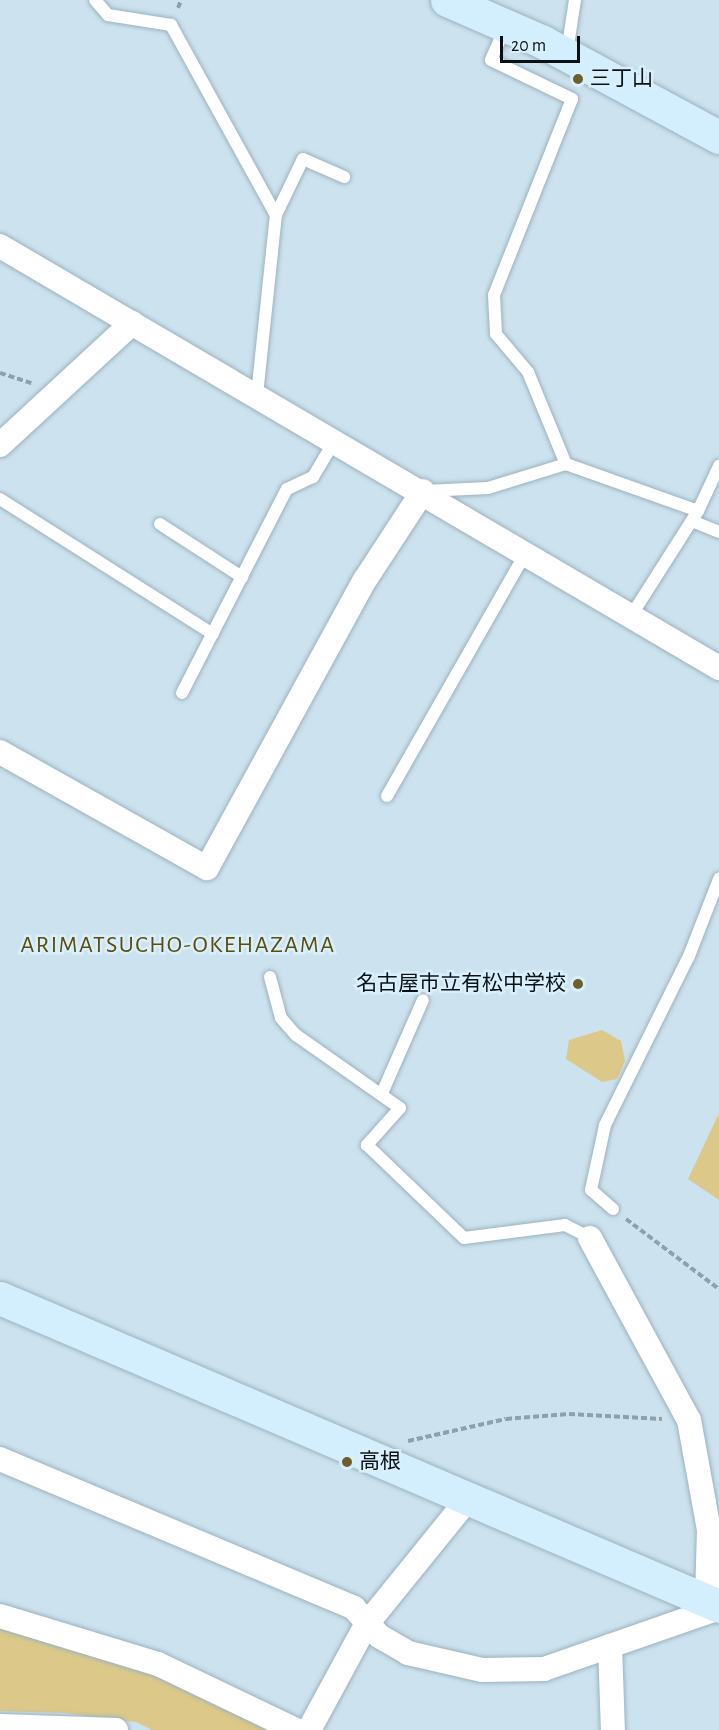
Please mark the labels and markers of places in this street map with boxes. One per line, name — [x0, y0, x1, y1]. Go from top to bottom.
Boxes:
place label: 三丁山 — [590, 66, 653, 92]
marker: 三丁山 — [571, 72, 585, 86]
place label: 名古屋市立有松中学校 — [356, 971, 566, 997]
marker: 名古屋市立有松中学校 — [571, 977, 585, 991]
place label: 高根 — [359, 1449, 401, 1475]
marker: 高根 — [340, 1455, 354, 1469]

